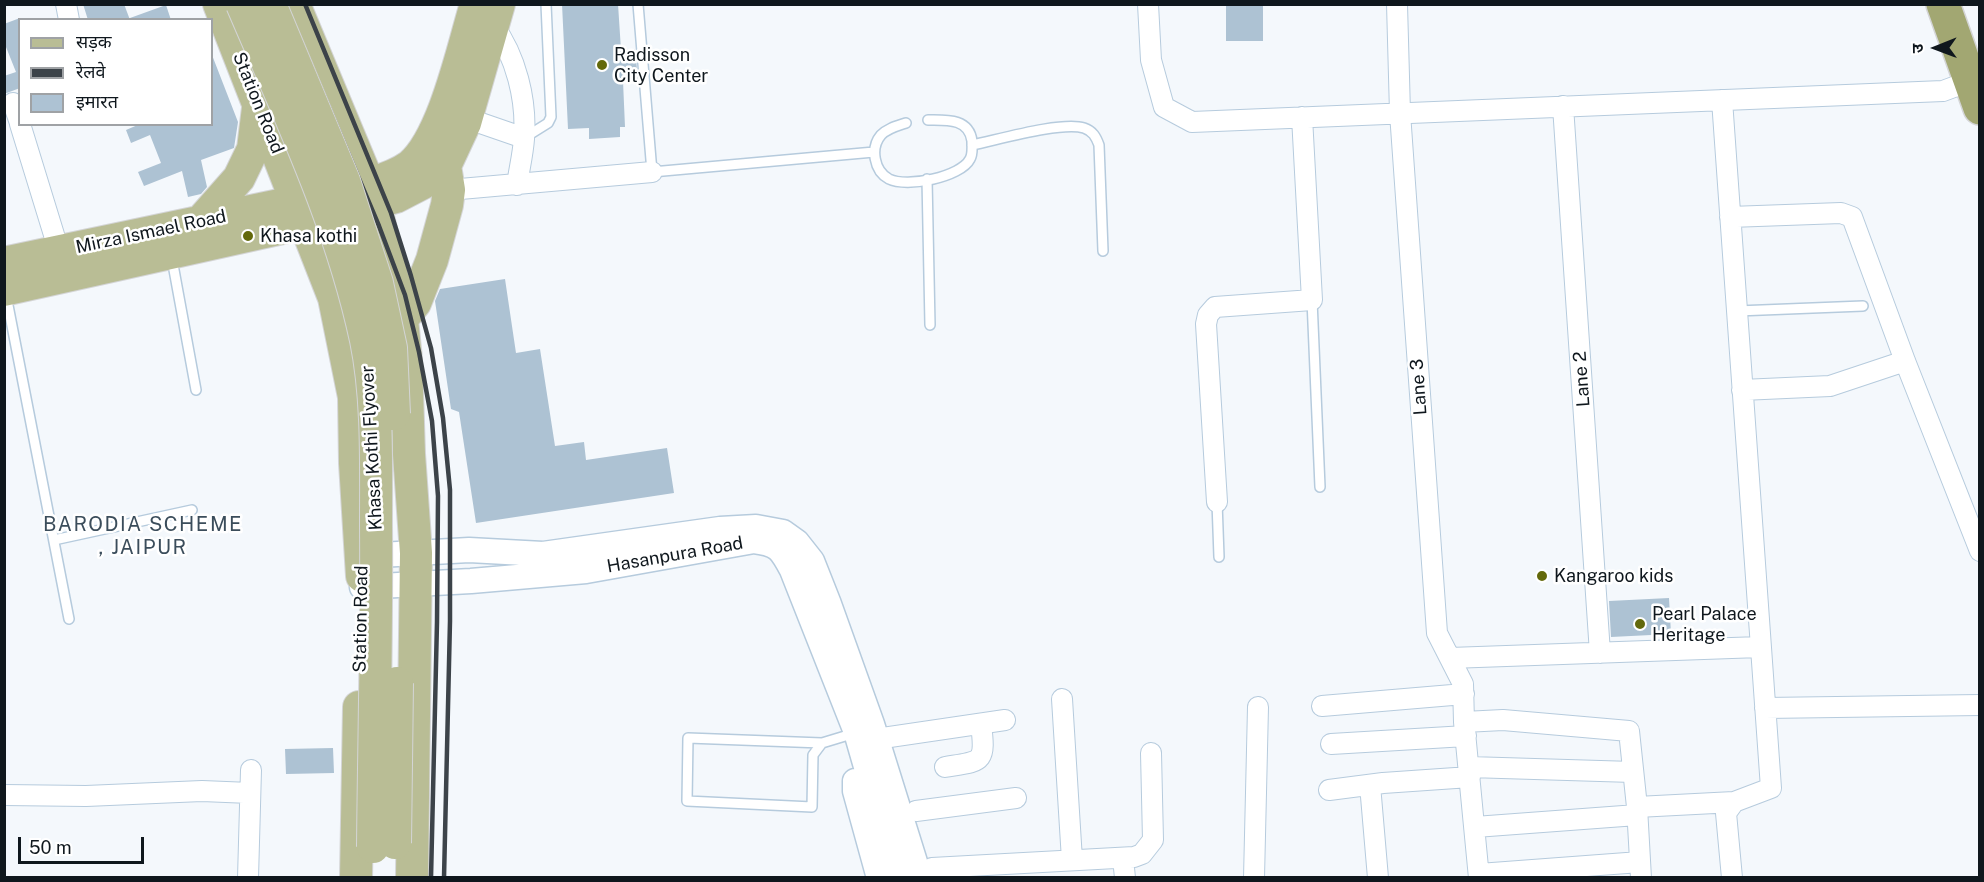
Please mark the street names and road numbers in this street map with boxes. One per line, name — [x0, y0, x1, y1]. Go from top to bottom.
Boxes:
street label: Station Road — [228, 49, 288, 157]
street label: Mirza Ismael Road — [74, 206, 228, 258]
street label: Lane 2 — [1569, 350, 1595, 408]
street label: Lane 3 — [1406, 358, 1432, 416]
street label: Khasa Kothi Flyover — [357, 365, 387, 531]
street label: Hasanpura Road — [605, 532, 745, 578]
street label: Station Road — [349, 565, 373, 673]

